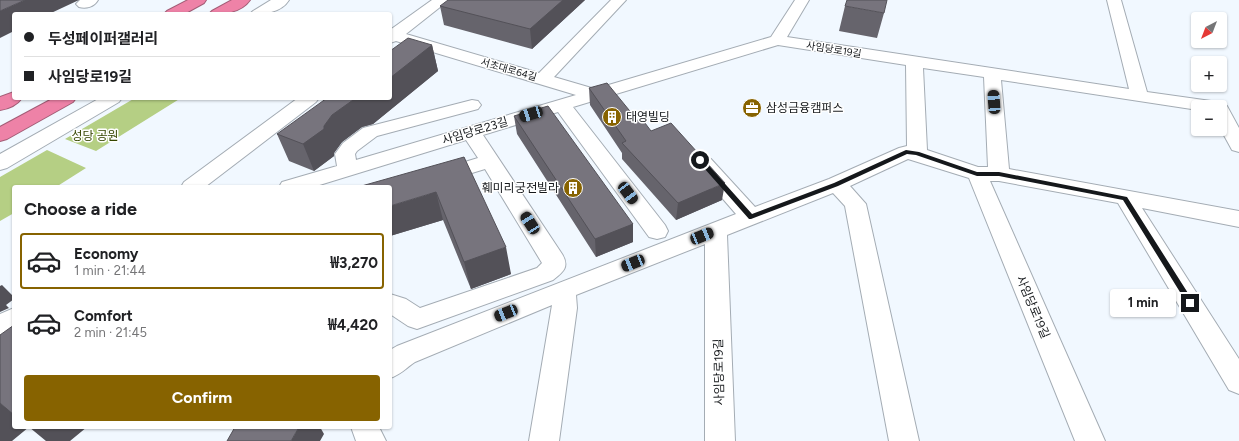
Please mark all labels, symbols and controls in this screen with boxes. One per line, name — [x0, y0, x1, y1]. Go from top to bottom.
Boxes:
north arrow — [1191, 12, 1227, 48]
map controls — [1191, 12, 1227, 136]
text: 두성페이퍼갤러리 — [48, 30, 158, 48]
street label: 사임당로19길 — [805, 39, 862, 60]
street label: 서초대로64길 — [479, 55, 538, 84]
button: + — [1191, 56, 1227, 92]
text: 사임당로19길 — [48, 68, 132, 86]
car — [987, 90, 1001, 114]
office icon: 삼성금융캠퍼스 — [741, 97, 763, 119]
button: − — [1191, 100, 1227, 136]
place label: 삼성금융캠퍼스 — [766, 101, 843, 115]
car — [518, 105, 544, 123]
building icon: 태영빌딩 — [601, 106, 623, 128]
place label: 태영빌딩 — [626, 110, 670, 124]
street label: 사임당로23길 — [440, 114, 510, 148]
park label: 성당 공원 — [71, 129, 119, 143]
route start — [691, 151, 709, 169]
building icon: 훼미리궁전빌라 — [562, 177, 584, 199]
car — [616, 180, 640, 206]
place label: 훼미리궁전빌라 — [482, 181, 559, 195]
text: Choose a ride — [24, 198, 137, 220]
car — [518, 210, 542, 236]
car — [689, 226, 715, 246]
icon: car — [26, 243, 62, 279]
text: Economy — [74, 245, 139, 263]
car — [620, 253, 646, 273]
text: ₩3,270 — [330, 254, 378, 272]
text: 1 min · 21:44 — [74, 263, 146, 278]
street label: 사임당로19길 — [1013, 273, 1053, 341]
callout: 1 min — [1110, 289, 1176, 317]
route end — [1181, 294, 1199, 312]
text: 1 min — [1128, 295, 1158, 310]
car — [493, 303, 519, 323]
icon: car — [26, 305, 62, 341]
text: Comfort — [74, 307, 133, 325]
text: ₩4,420 — [328, 316, 378, 334]
text: 2 min · 21:45 — [74, 325, 147, 340]
street label: 사임당로19길 — [711, 338, 727, 406]
button: Confirm — [24, 375, 380, 421]

